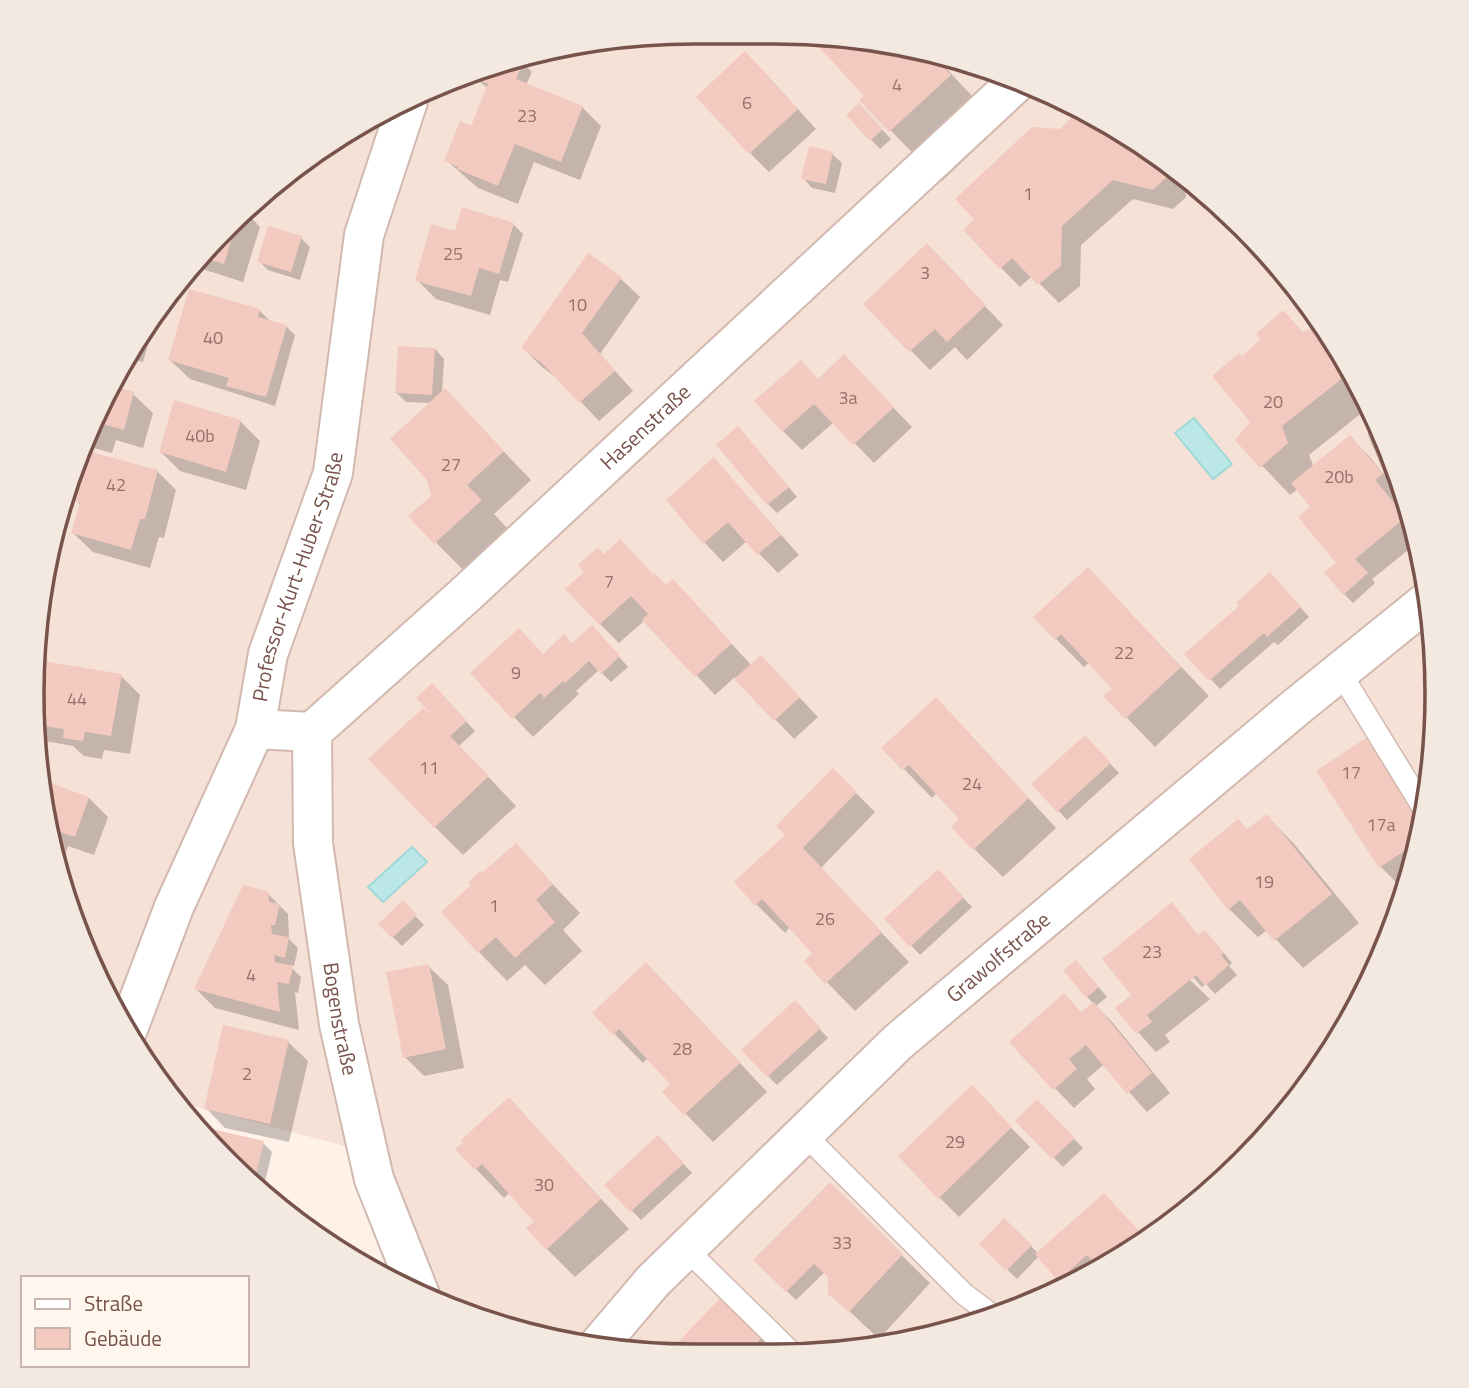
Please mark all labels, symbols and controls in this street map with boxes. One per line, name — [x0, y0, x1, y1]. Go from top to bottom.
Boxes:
house number: 4 — [892, 71, 902, 98]
house number: 6 — [742, 89, 752, 116]
house number: 23 — [517, 102, 537, 129]
house number: 1 — [1023, 180, 1033, 207]
house number: 25 — [443, 240, 463, 267]
house number: 3 — [920, 259, 930, 286]
house number: 10 — [567, 291, 587, 318]
house number: 40 — [203, 324, 223, 351]
street label: Hasenstraße — [592, 376, 698, 477]
house number: 3a — [838, 384, 858, 411]
house number: 20 — [1263, 388, 1283, 415]
house number: 40b — [185, 422, 215, 449]
street label: Professor-Kurt-Huber-Straße — [243, 450, 351, 704]
house number: 27 — [441, 451, 461, 478]
house number: 20b — [1324, 463, 1354, 490]
house number: 42 — [106, 471, 126, 498]
house number: 7 — [604, 568, 614, 595]
house number: 22 — [1114, 639, 1134, 666]
house number: 9 — [511, 659, 521, 686]
house number: 44 — [67, 685, 87, 712]
house number: 11 — [419, 754, 439, 781]
house number: 17 — [1341, 759, 1361, 786]
house number: 24 — [962, 770, 982, 797]
house number: 17a — [1366, 811, 1396, 838]
house number: 19 — [1254, 868, 1274, 895]
house number: 1 — [489, 892, 499, 919]
street label: Grawolfstraße — [939, 904, 1057, 1010]
house number: 26 — [815, 905, 835, 932]
house number: 23 — [1142, 938, 1162, 965]
street label: Bogenstraße — [315, 960, 367, 1078]
house number: 4 — [246, 961, 256, 988]
house number: 28 — [672, 1035, 692, 1062]
house number: 2 — [242, 1060, 252, 1087]
house number: 29 — [945, 1128, 965, 1155]
house number: 30 — [534, 1171, 554, 1198]
house number: 33 — [832, 1229, 852, 1256]
legend — [21, 1276, 248, 1367]
text: Straße — [84, 1287, 143, 1319]
text: Gebäude — [84, 1322, 162, 1354]

